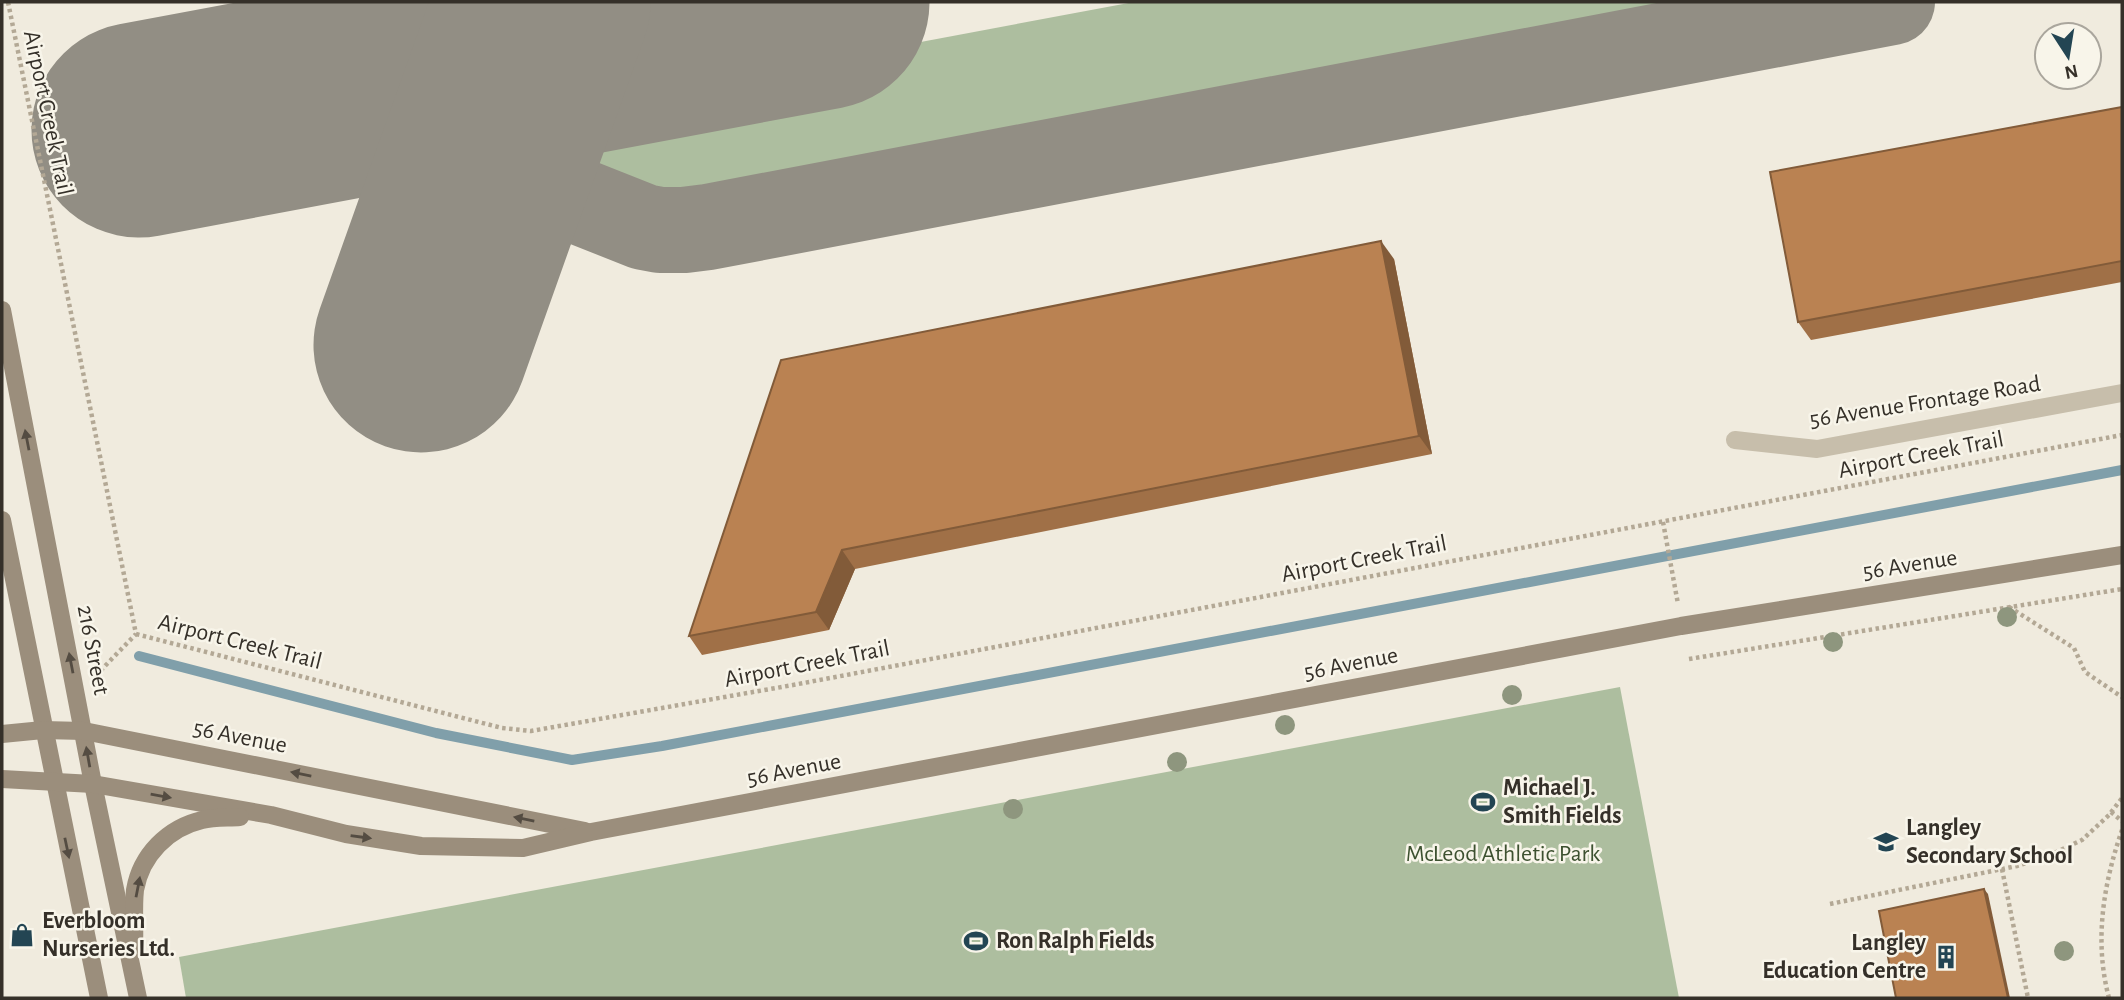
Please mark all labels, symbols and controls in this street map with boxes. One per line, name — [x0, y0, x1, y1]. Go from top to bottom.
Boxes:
north arrow — [2033, 21, 2103, 91]
street label: Airport Creek Trail — [19, 28, 77, 198]
text: N — [2063, 60, 2080, 82]
street label: 56 Avenue Frontage Road — [1808, 372, 2042, 432]
street label: Airport Creek Trail — [1836, 427, 2006, 483]
one-way arrow — [22, 429, 33, 451]
street label: Airport Creek Trail — [1279, 531, 1449, 587]
street label: 56 Avenue — [1861, 546, 1959, 584]
street label: 216 Street — [73, 603, 114, 697]
street label: Airport Creek Trail — [156, 610, 324, 674]
street label: Airport Creek Trail — [722, 636, 892, 692]
street label: 56 Avenue — [1302, 643, 1400, 685]
one-way arrow — [65, 652, 76, 674]
street label: 56 Avenue — [191, 716, 289, 758]
one-way arrow — [83, 746, 94, 768]
street label: 56 Avenue — [745, 749, 843, 791]
one-way arrow — [290, 768, 312, 779]
place label: Michael J. Smith Fields — [1503, 776, 1621, 828]
sports icon: Michael J. Smith Fields — [1469, 788, 1497, 816]
one-way arrow — [150, 791, 172, 802]
one-way arrow — [513, 813, 535, 824]
place label: Langley Secondary School — [1906, 816, 2073, 868]
school or university icon: Langley Secondary School — [1872, 828, 1900, 856]
one-way arrow — [350, 831, 372, 842]
one-way arrow — [62, 837, 73, 859]
park label: McLeod Athletic Park — [1406, 842, 1600, 866]
one-way arrow — [132, 876, 143, 898]
place label: Everbloom Nurseries Ltd. — [42, 909, 175, 961]
shop icon: Everbloom Nurseries Ltd. — [8, 921, 36, 949]
sports icon: Ron Ralph Fields — [962, 927, 990, 955]
place label: Ron Ralph Fields — [996, 929, 1155, 953]
place label: Langley Education Centre — [1762, 931, 1926, 983]
building icon: Langley Education Centre — [1932, 943, 1960, 971]

